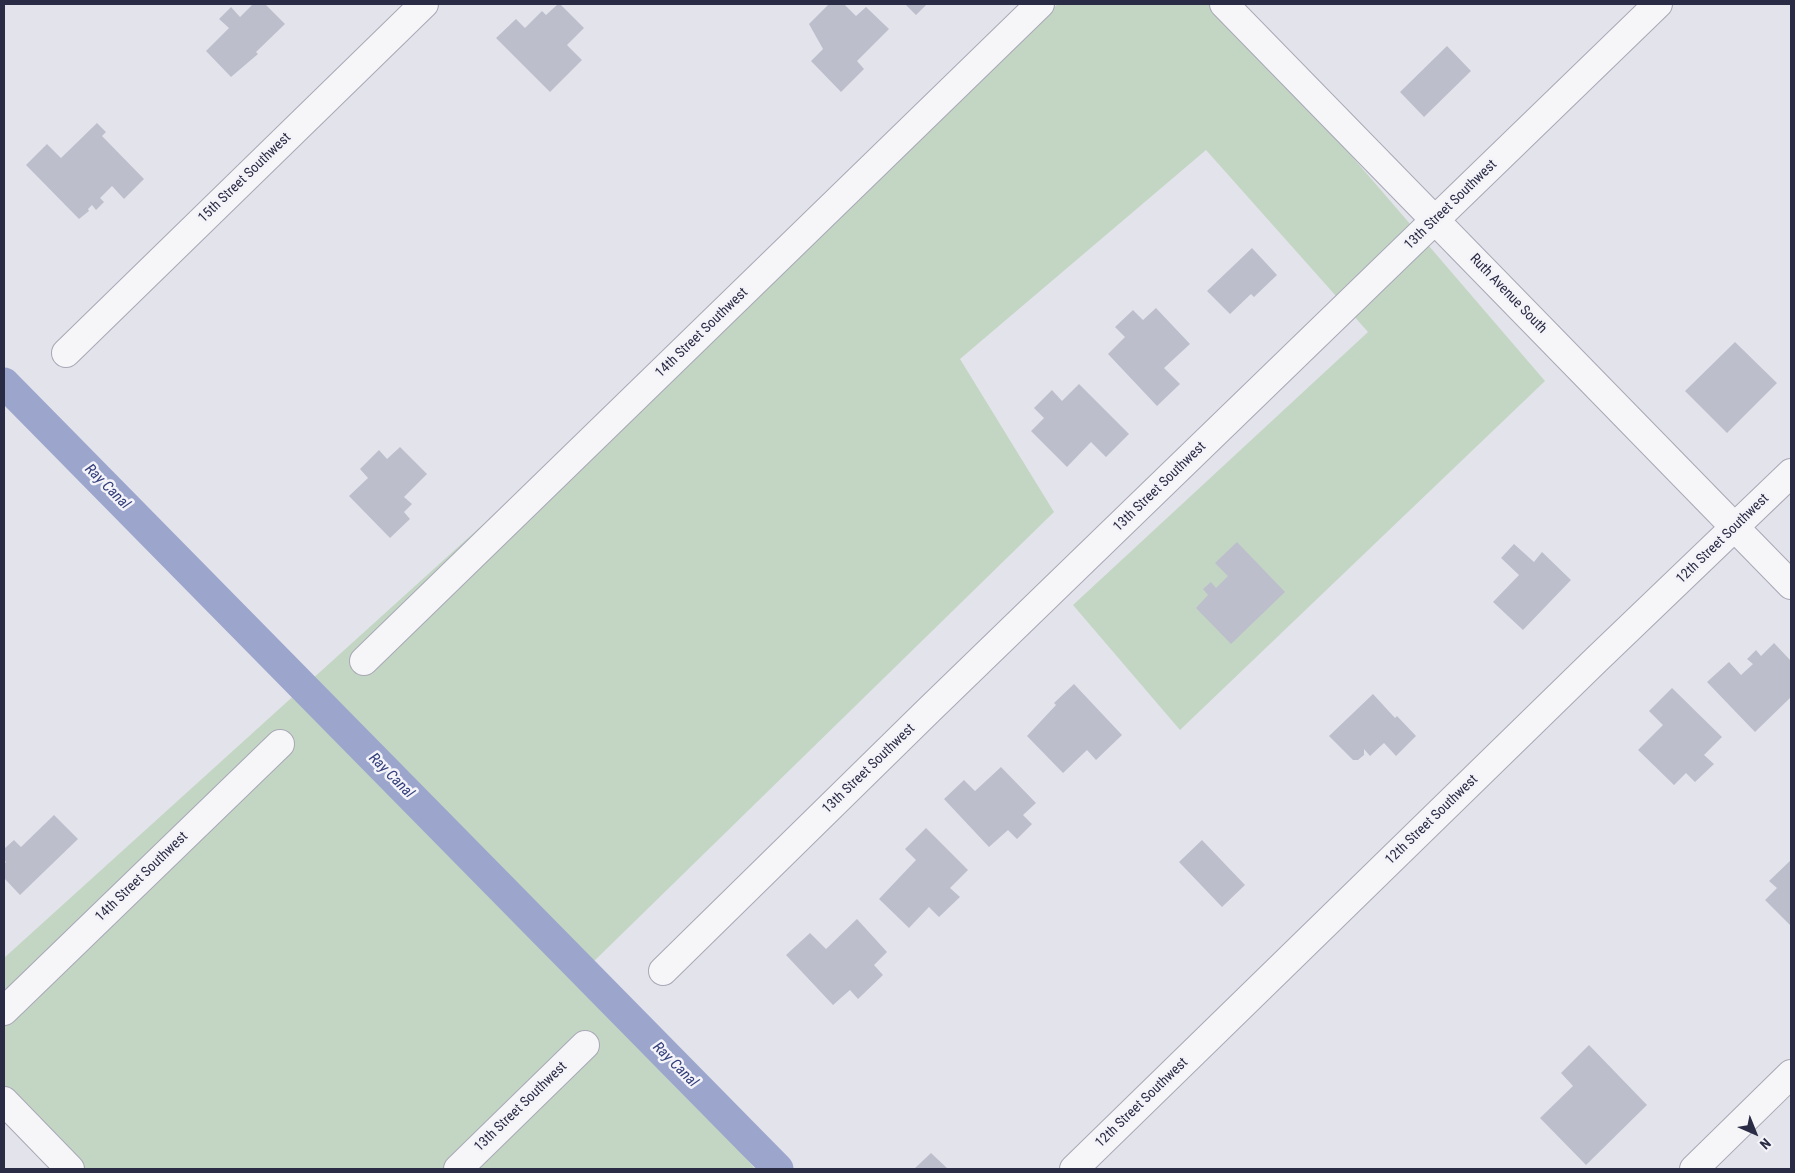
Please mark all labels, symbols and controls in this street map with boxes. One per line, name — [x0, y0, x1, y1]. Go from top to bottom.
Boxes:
street label: 15th Street Southwest — [195, 130, 295, 226]
street label: 13th Street Southwest — [1401, 157, 1501, 253]
street label: Ruth Avenue South — [1466, 251, 1550, 337]
street label: 14th Street Southwest — [652, 285, 752, 381]
street label: 13th Street Southwest — [1110, 439, 1210, 535]
water label: Ray Canal — [81, 461, 133, 513]
street label: 12th Street Southwest — [1673, 491, 1773, 587]
street label: 13th Street Southwest — [819, 721, 919, 817]
water label: Ray Canal — [365, 750, 417, 802]
street label: 12th Street Southwest — [1382, 772, 1482, 868]
street label: 14th Street Southwest — [92, 829, 192, 925]
water label: Ray Canal — [649, 1039, 701, 1091]
street label: 12th Street Southwest — [1092, 1055, 1192, 1151]
street label: 13th Street Southwest — [471, 1059, 571, 1155]
north arrow — [1730, 1108, 1780, 1158]
text: N — [1757, 1135, 1774, 1153]

